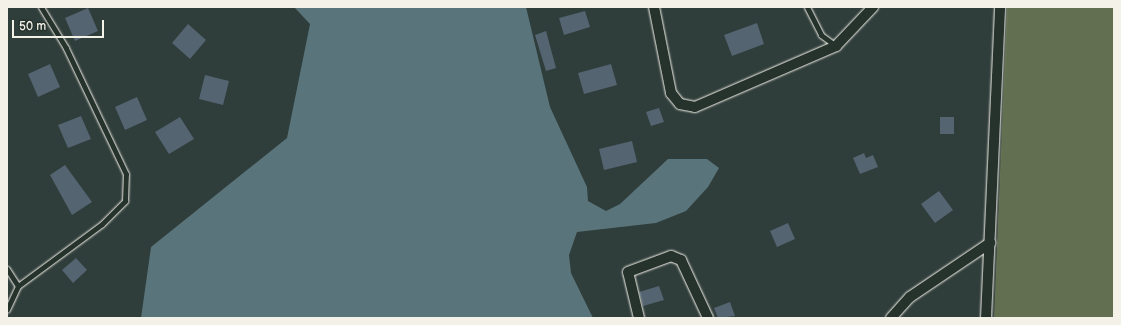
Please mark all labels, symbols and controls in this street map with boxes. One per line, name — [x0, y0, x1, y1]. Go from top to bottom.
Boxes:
scale bar — [14, 12, 106, 38]
text: 50 m — [19, 19, 46, 34]

